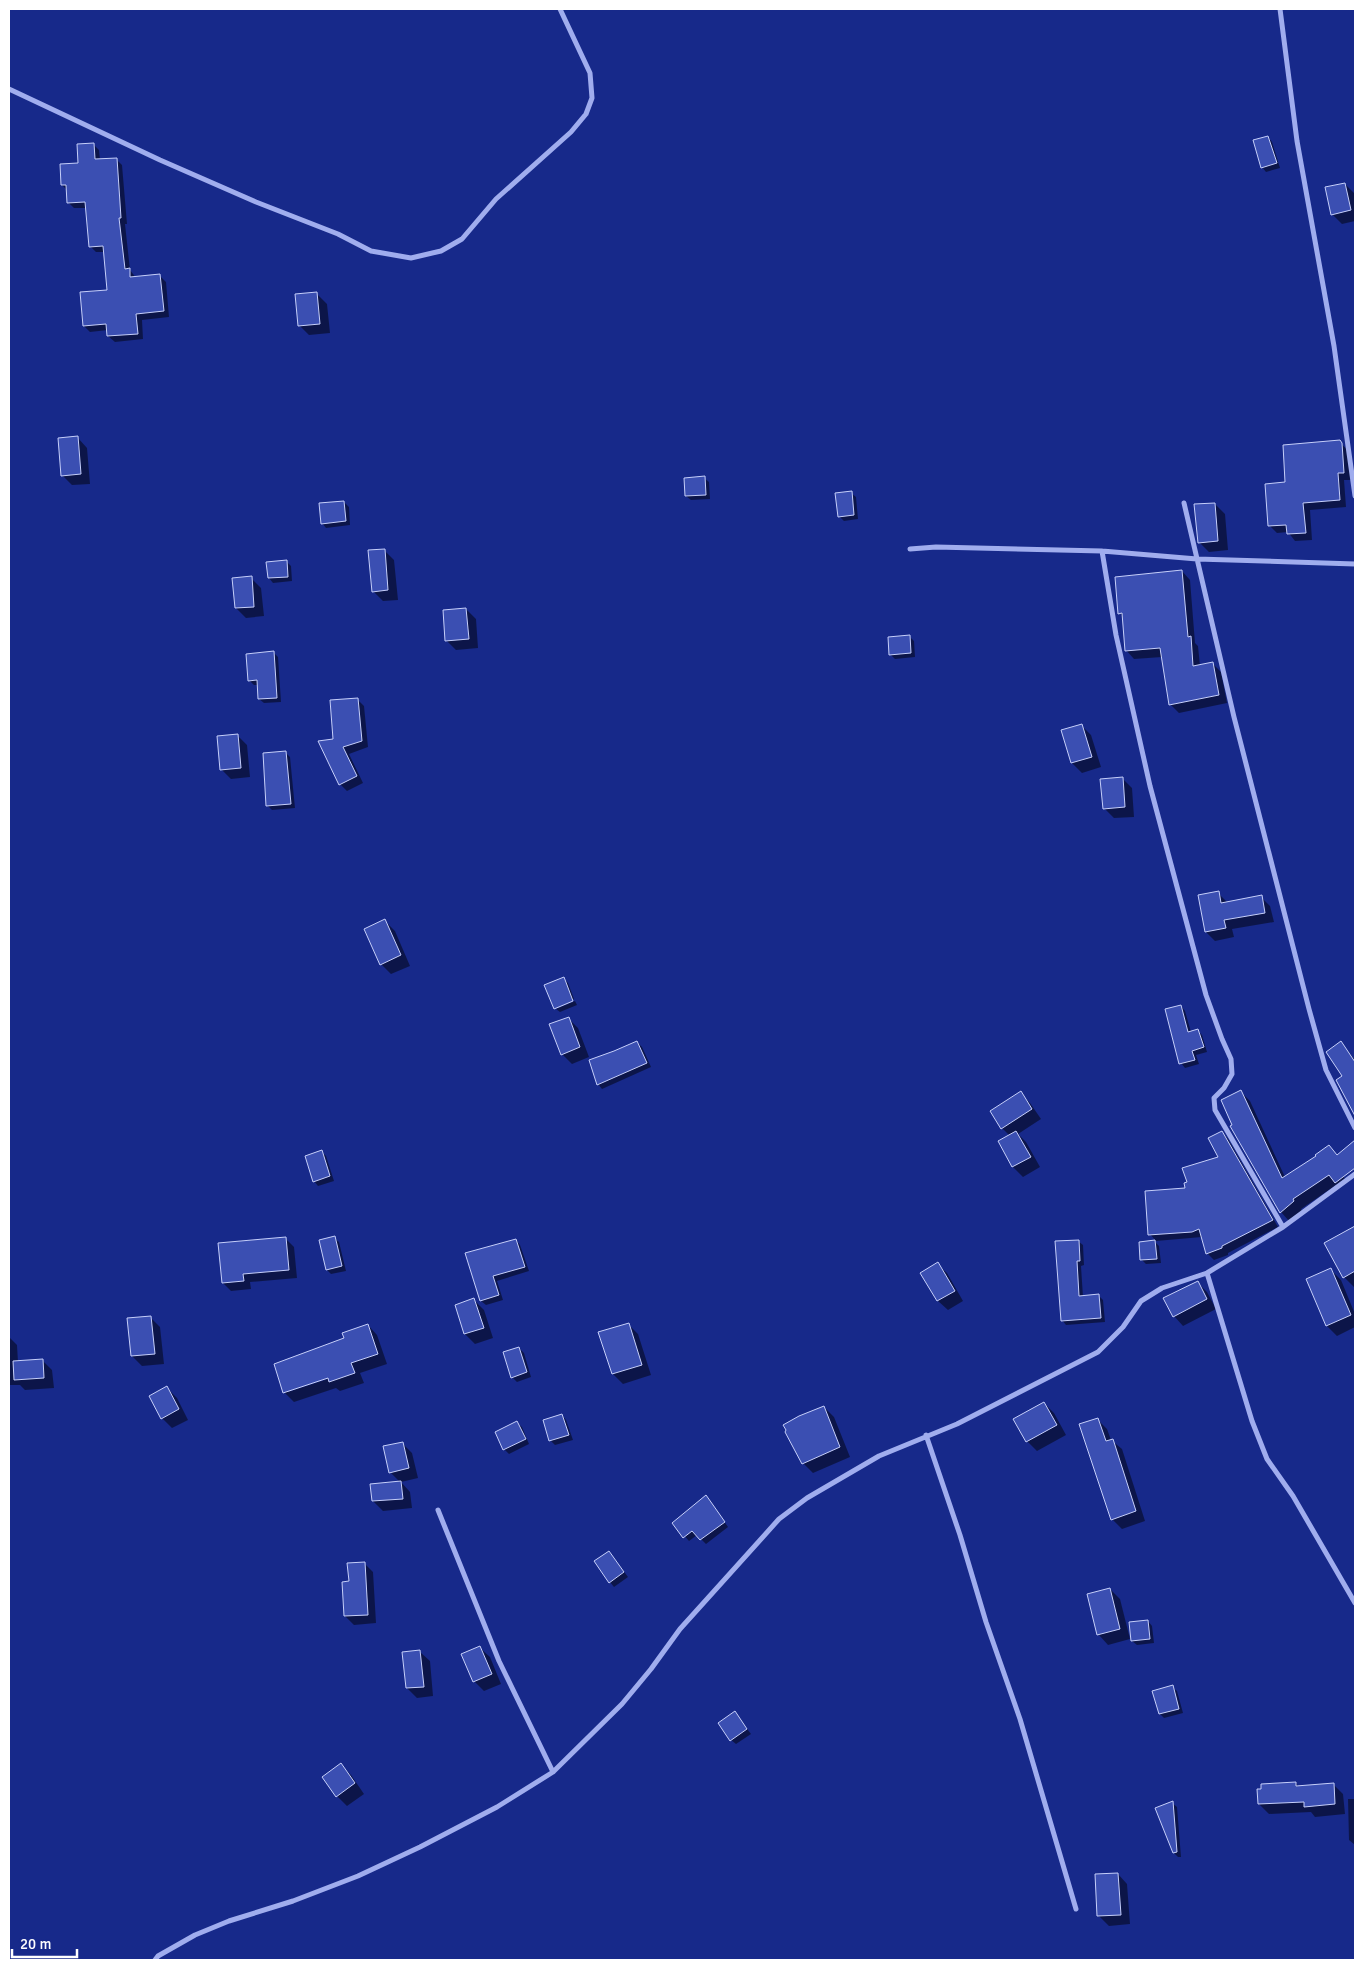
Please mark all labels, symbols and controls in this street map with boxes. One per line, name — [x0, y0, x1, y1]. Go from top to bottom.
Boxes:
scale bar — [12, 1926, 78, 1958]
text: 20 m — [20, 1935, 51, 1953]

